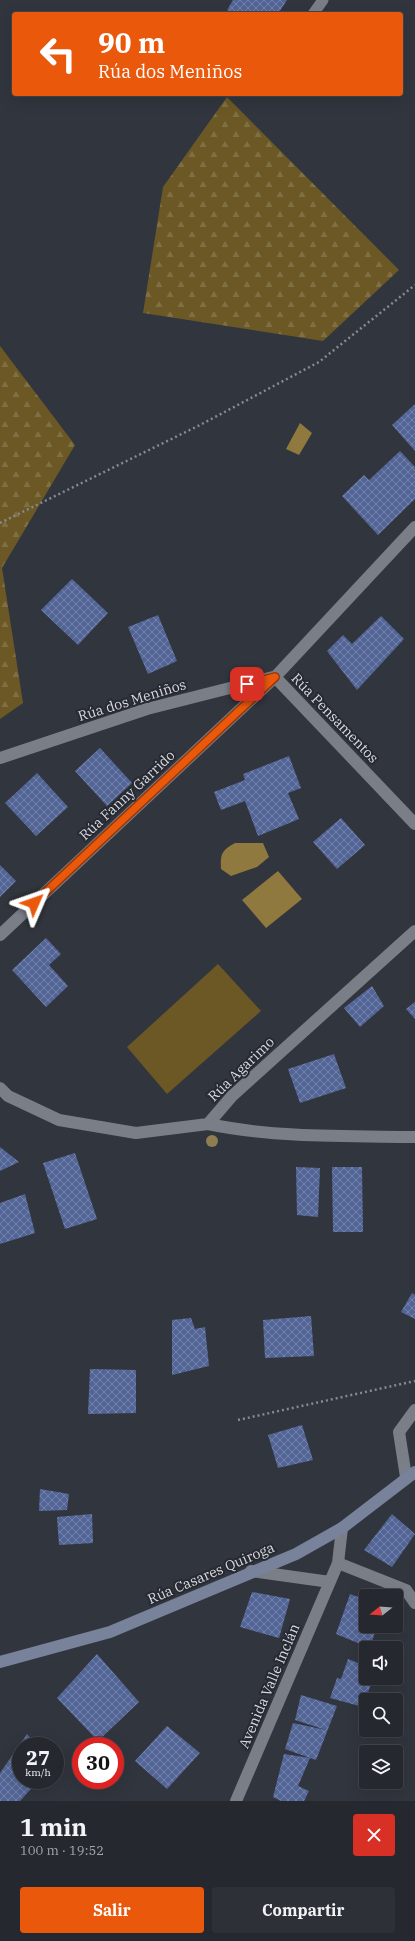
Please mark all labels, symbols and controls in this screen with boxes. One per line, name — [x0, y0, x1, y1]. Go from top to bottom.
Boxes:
text: 90 m — [98, 24, 165, 61]
icon: left — [32, 28, 84, 80]
text: Rúa dos Meniños — [98, 60, 242, 83]
pin — [230, 667, 264, 701]
street label: Rúa Pensamentos — [288, 669, 382, 767]
icon: arrive — [236, 673, 258, 695]
street label: Rúa dos Meniños — [76, 675, 188, 725]
street label: Rúa Fanny Garrido — [75, 746, 179, 844]
position arrow — [13, 882, 55, 924]
street label: Rúa Agarimo — [204, 1033, 278, 1105]
street label: Rúa Casares Quiroga — [145, 1538, 278, 1608]
north arrow — [359, 1589, 403, 1633]
map controls — [359, 1589, 403, 1789]
street label: Avenida Valle Inclán — [235, 1621, 303, 1751]
button: sound — [359, 1641, 403, 1685]
button: search — [359, 1693, 403, 1737]
speed limit sign: 30 — [72, 1737, 124, 1789]
text: 27 — [26, 1744, 50, 1771]
button: layers — [359, 1745, 403, 1789]
text: km/h — [25, 1766, 51, 1779]
text: 1 min — [20, 1811, 87, 1843]
button: close — [353, 1814, 395, 1856]
text: 100 m · 19:52 — [20, 1842, 104, 1859]
button: Salir — [20, 1887, 204, 1933]
button: Compartir — [212, 1887, 395, 1933]

